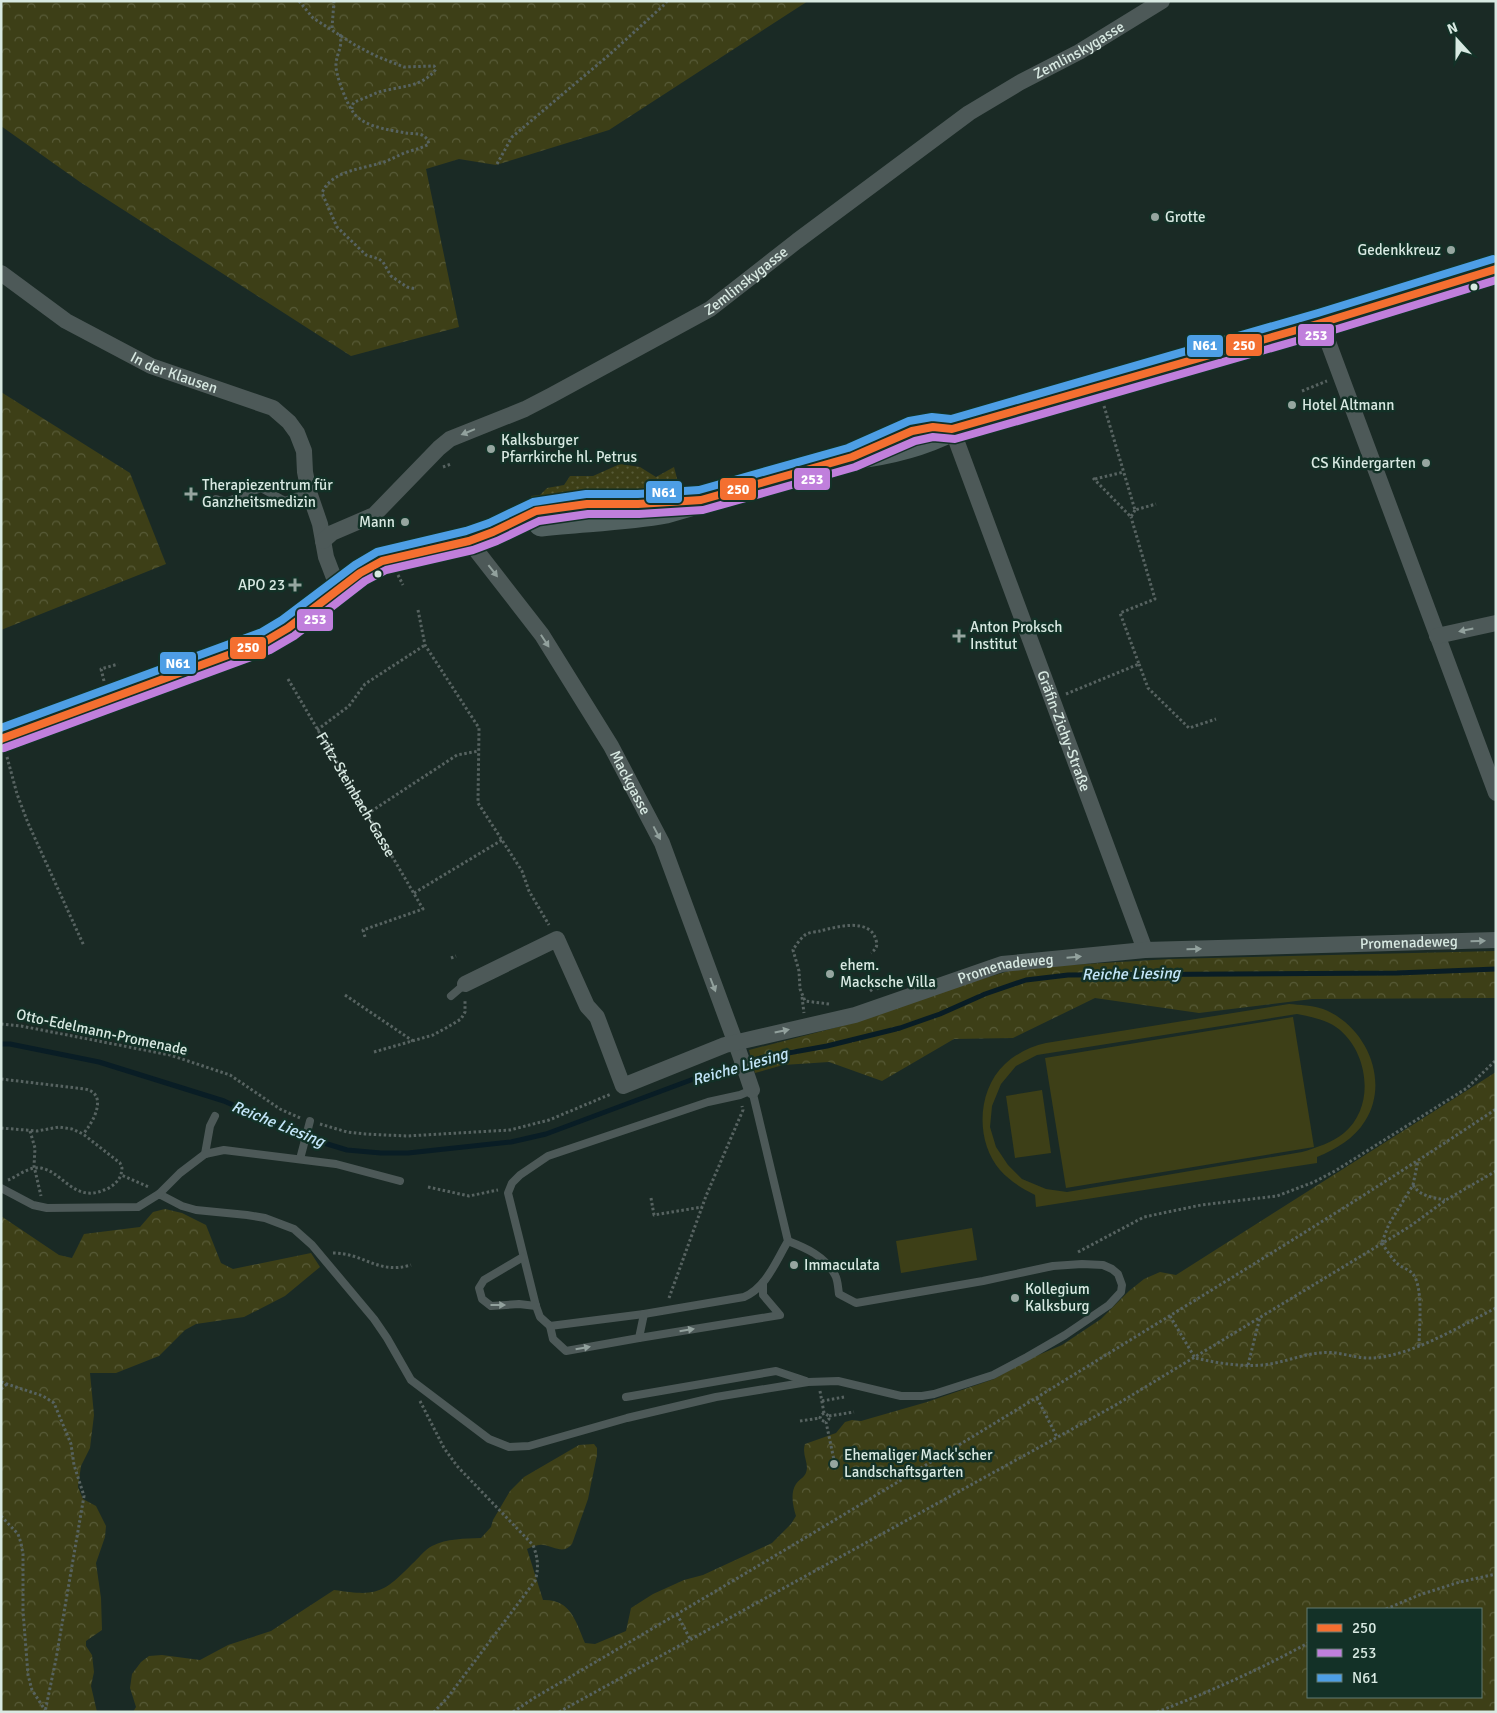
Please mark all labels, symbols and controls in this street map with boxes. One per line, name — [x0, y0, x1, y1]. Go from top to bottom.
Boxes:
north arrow — [1432, 15, 1482, 65]
street label: Zemlinskygasse — [1031, 17, 1128, 83]
text: N — [1445, 19, 1460, 38]
place label: Grotte — [1165, 208, 1205, 226]
marker: Grotte — [1149, 211, 1161, 223]
place label: Gedenkkreuz — [1358, 241, 1441, 259]
street label: Zemlinskygasse — [701, 243, 791, 319]
marker: Gedenkkreuz — [1445, 244, 1457, 256]
unlabelled marker — [1469, 282, 1479, 292]
line badge: 253 — [1297, 323, 1335, 347]
text: 253 — [1305, 327, 1327, 344]
line badge: 250 — [1225, 333, 1263, 357]
line badge: N61 — [1186, 334, 1224, 358]
text: N61 — [1193, 337, 1218, 354]
text: 250 — [1233, 337, 1256, 354]
street label: In der Klausen — [127, 348, 220, 397]
place label: Hotel Altmann — [1302, 396, 1394, 414]
marker: Hotel Altmann — [1286, 399, 1298, 411]
one-way arrow — [460, 428, 475, 436]
place label: Kalksburger Pfarrkirche hl. Petrus — [501, 431, 637, 466]
marker: Kalksburger Pfarrkirche hl. Petrus — [485, 443, 497, 455]
place label: CS Kindergarten — [1311, 454, 1416, 472]
marker: CS Kindergarten — [1420, 457, 1432, 469]
line badge: 253 — [793, 467, 831, 491]
text: 253 — [801, 471, 823, 488]
place label: Therapiezentrum für Ganzheitsmedizin — [202, 476, 333, 511]
line badge: 250 — [719, 477, 757, 501]
line badge: N61 — [645, 480, 683, 504]
text: 250 — [727, 481, 750, 498]
text: N61 — [652, 484, 677, 501]
marker: Therapiezentrum für Ganzheitsmedizin — [184, 487, 198, 501]
place label: Mann — [359, 513, 395, 531]
marker: Mann — [399, 516, 411, 528]
one-way arrow — [487, 564, 498, 577]
unlabelled marker — [373, 569, 383, 579]
place label: APO 23 — [238, 576, 285, 594]
marker: APO 23 — [289, 579, 301, 591]
line badge: 253 — [296, 608, 334, 632]
text: 253 — [304, 611, 326, 628]
place label: Anton Proksch Institut — [970, 618, 1062, 653]
one-way arrow — [1458, 626, 1474, 634]
marker: Anton Proksch Institut — [952, 629, 966, 643]
one-way arrow — [540, 634, 550, 647]
line badge: 250 — [229, 636, 267, 660]
text: 250 — [237, 639, 260, 656]
line badge: N61 — [159, 651, 197, 675]
text: N61 — [166, 655, 191, 672]
street label: Gräfin-Zichy-Straße — [1033, 668, 1095, 794]
street label: Fritz-Steinbach-Gasse — [312, 729, 399, 860]
street label: Mackgasse — [606, 747, 655, 818]
one-way arrow — [652, 827, 661, 840]
street label: Promenadeweg — [1360, 932, 1458, 953]
one-way arrow — [1471, 936, 1487, 944]
one-way arrow — [1186, 945, 1202, 953]
street label: Promenadeweg — [955, 950, 1054, 988]
one-way arrow — [1066, 953, 1082, 961]
place label: ehem. Macksche Villa — [840, 956, 936, 991]
water label: Reiche Liesing — [1082, 963, 1182, 985]
marker: ehem. Macksche Villa — [824, 968, 836, 980]
one-way arrow — [710, 978, 718, 993]
street label: Otto-Edelmann-Promenade — [15, 1005, 189, 1059]
one-way arrow — [775, 1027, 790, 1035]
water label: Reiche Liesing — [690, 1043, 792, 1090]
water label: Reiche Liesing — [229, 1096, 329, 1152]
place label: Immaculata — [804, 1256, 880, 1274]
marker: Immaculata — [788, 1259, 800, 1271]
place label: Kollegium Kalksburg — [1025, 1280, 1090, 1315]
marker: Kollegium Kalksburg — [1009, 1292, 1021, 1304]
one-way arrow — [490, 1301, 506, 1309]
one-way arrow — [679, 1326, 695, 1334]
one-way arrow — [575, 1344, 591, 1352]
place label: Ehemaliger Mack'scher Landschaftsgarten — [844, 1446, 993, 1481]
marker: Ehemaliger Mack'scher Landschaftsgarten — [828, 1458, 840, 1470]
legend — [1307, 1608, 1482, 1698]
text: 250 — [1352, 1619, 1376, 1637]
text: 253 — [1352, 1644, 1376, 1662]
text: N61 — [1352, 1669, 1378, 1687]

